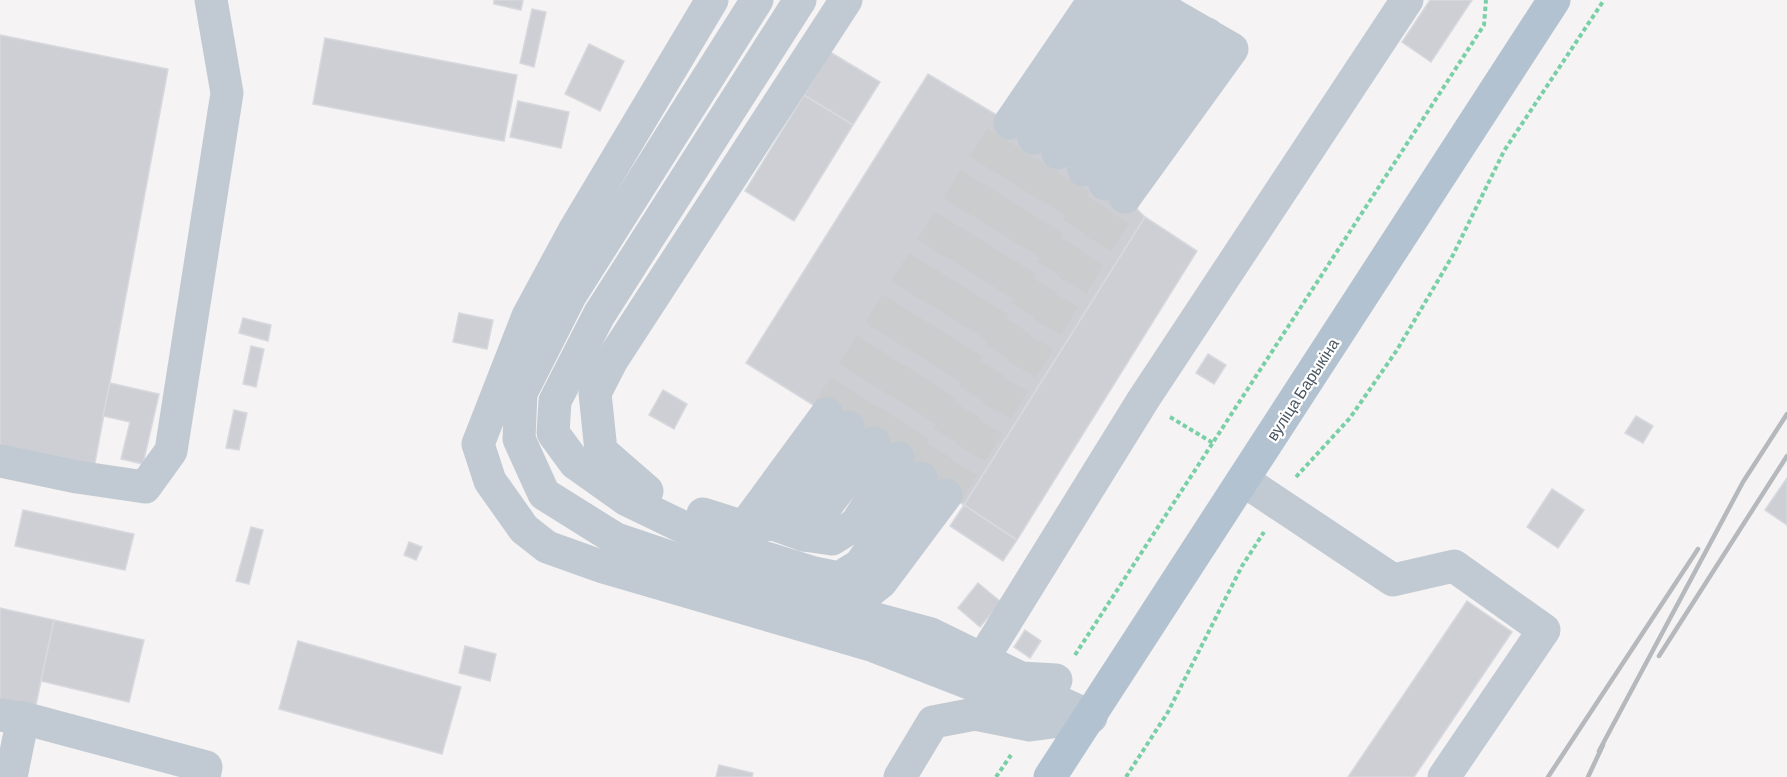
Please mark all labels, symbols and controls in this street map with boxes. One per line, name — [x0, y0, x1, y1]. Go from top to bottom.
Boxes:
street label: вуліца Барыкіна — [1262, 334, 1342, 444]

